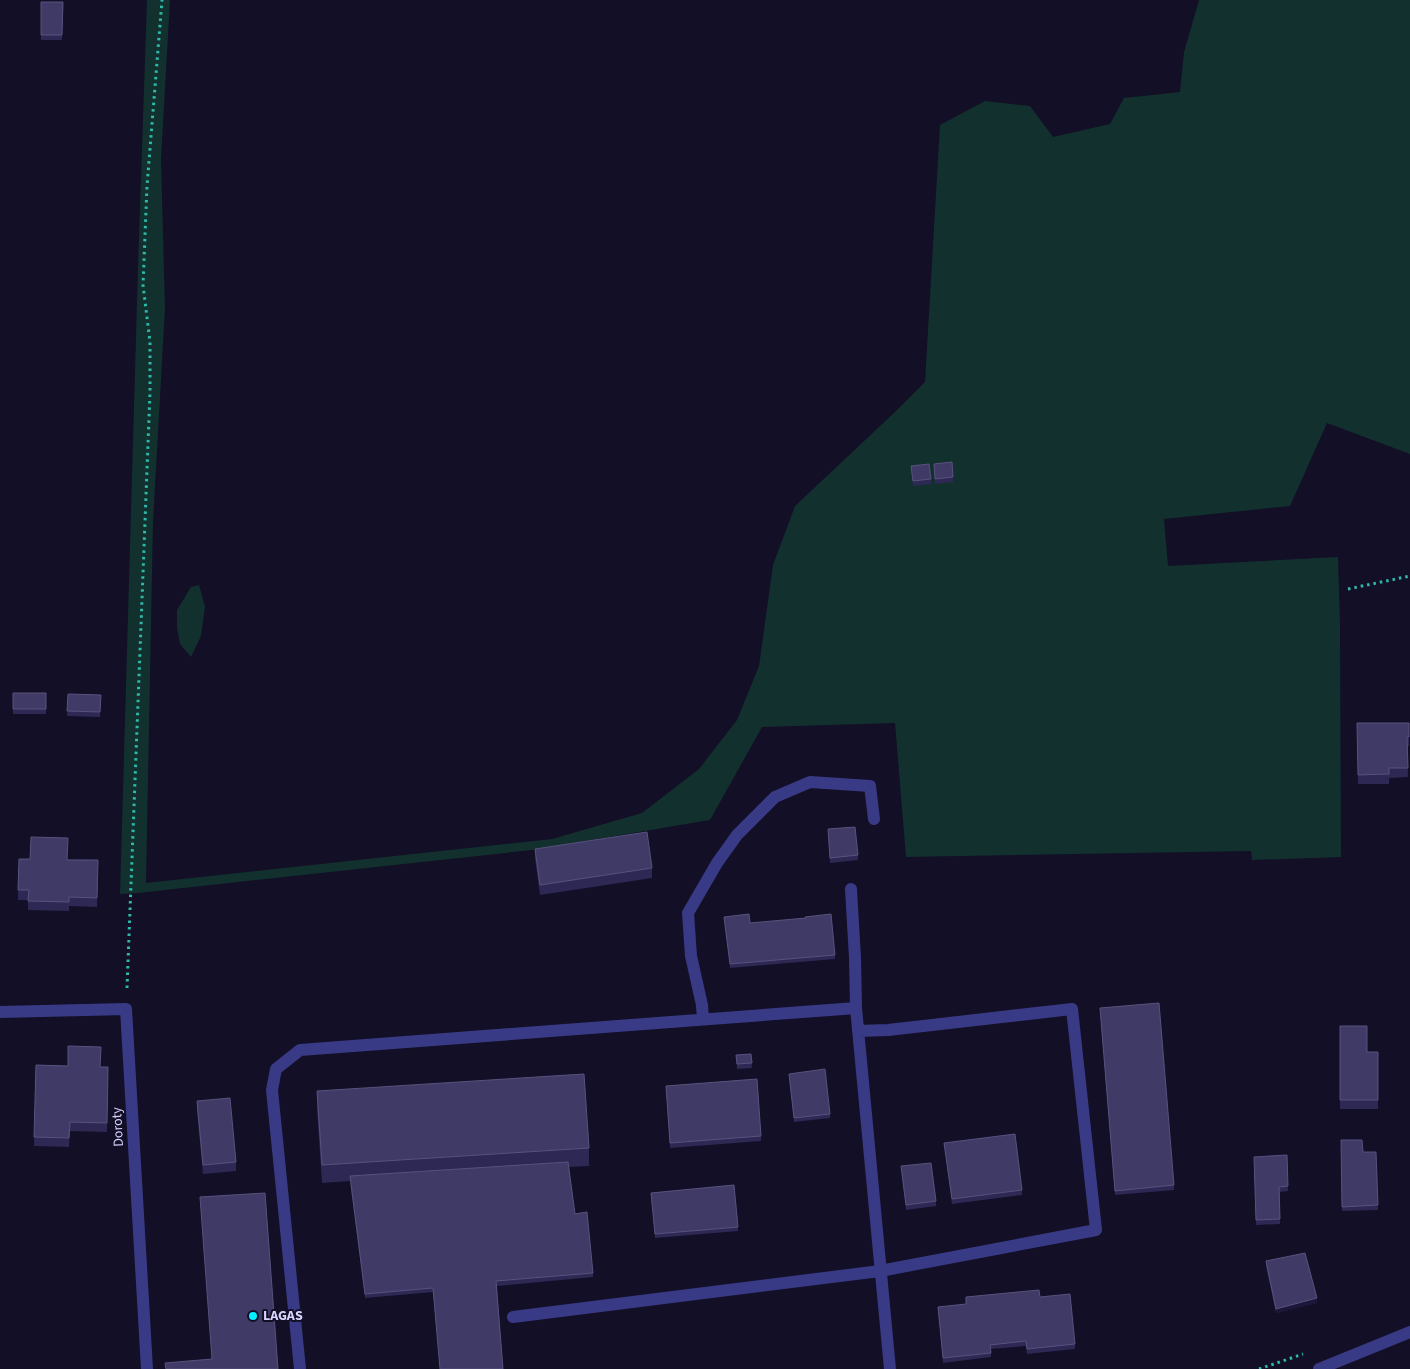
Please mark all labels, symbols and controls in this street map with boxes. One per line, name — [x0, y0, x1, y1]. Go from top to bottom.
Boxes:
street label: Doroty — [107, 1106, 129, 1147]
place label: LAGAS — [263, 1306, 303, 1326]
marker: LAGAS — [247, 1310, 259, 1322]

